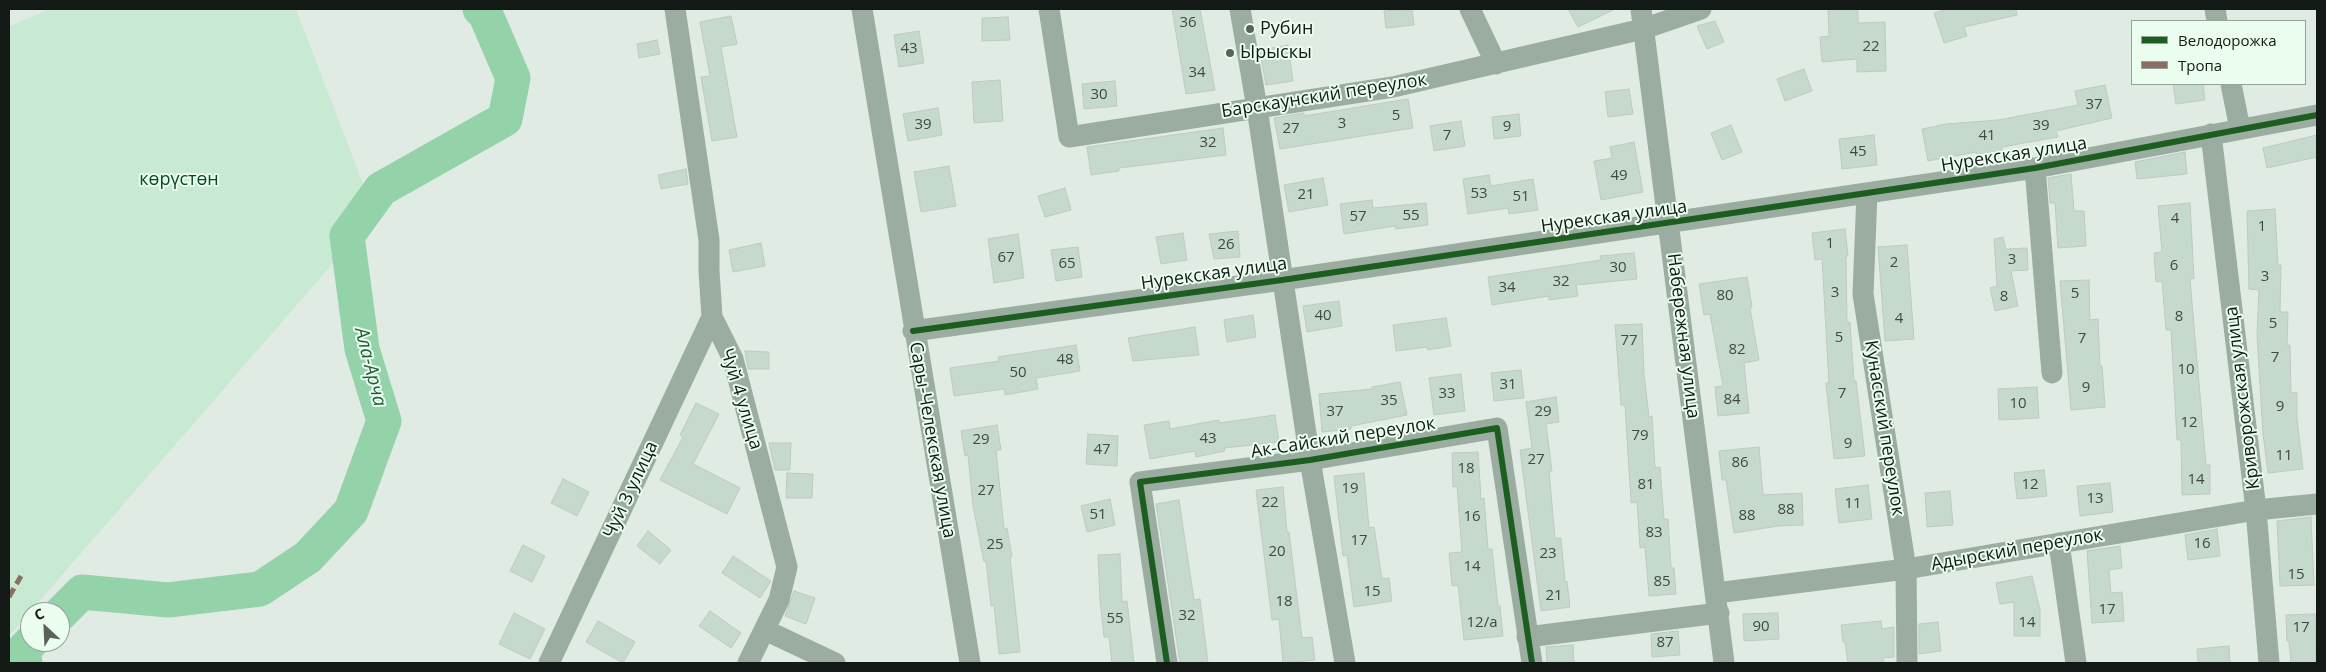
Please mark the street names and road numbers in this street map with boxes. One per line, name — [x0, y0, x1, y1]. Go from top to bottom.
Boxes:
street label: Барскаунский переулок — [1220, 69, 1428, 123]
street label: Нурекская улица — [1940, 133, 2088, 177]
street label: Нурекская улица — [1540, 196, 1688, 238]
street label: Набережная улица — [1662, 252, 1704, 420]
street label: Нурекская улица — [1140, 253, 1288, 295]
street label: Криворожская улица — [2221, 305, 2265, 491]
street label: Кунасский переулок — [1859, 339, 1909, 517]
street label: Сары-Челекская улица — [904, 340, 960, 540]
street label: Чуй 4 улица — [715, 346, 767, 452]
street label: Ак-Сайский переулок — [1249, 413, 1437, 463]
street label: Чуй 3 улица — [599, 438, 663, 542]
street label: Адырский переулок — [1930, 524, 2104, 576]

